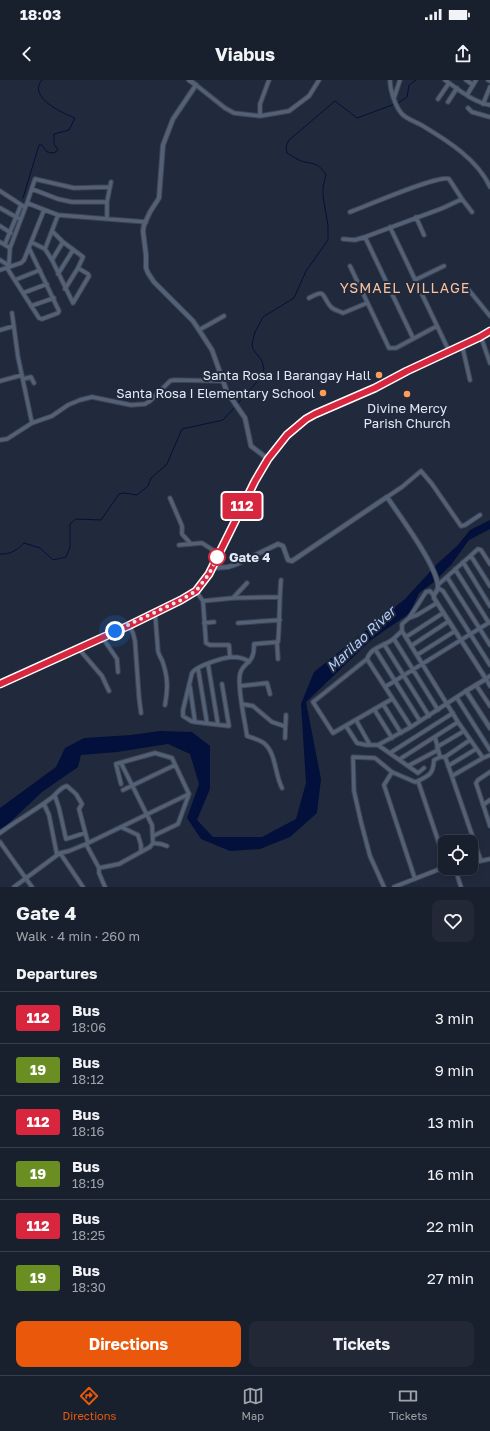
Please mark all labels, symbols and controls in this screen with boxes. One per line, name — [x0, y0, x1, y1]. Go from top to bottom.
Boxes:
text: 18:03 — [20, 5, 61, 23]
icon: back — [16, 43, 38, 65]
text: Viabus — [215, 43, 275, 65]
icon: share — [452, 43, 474, 65]
district label: YSMAEL VILLAGE — [340, 279, 470, 296]
place label: Santa Rosa I Barangay Hall — [203, 367, 371, 383]
marker: Santa Rosa I Barangay Hall — [374, 370, 384, 380]
place label: Santa Rosa I Elementary School — [116, 385, 315, 401]
marker: Santa Rosa I Elementary School — [318, 388, 328, 398]
marker: Divine Mercy Parish Church — [402, 389, 412, 399]
place label: Divine Mercy Parish Church — [363, 400, 451, 431]
line badge: 112 — [219, 493, 265, 519]
text: 112 — [231, 497, 253, 514]
marker: Gate 4 — [208, 548, 226, 566]
place label: Gate 4 — [229, 549, 270, 565]
water label: Marilao River — [323, 601, 400, 675]
your location — [105, 621, 125, 641]
map controls — [438, 835, 478, 875]
button: locate — [438, 835, 478, 875]
button: heart — [432, 900, 474, 942]
text: Gate 4 — [16, 901, 76, 924]
text: Walk · 4 min · 260 m — [16, 928, 140, 944]
text: Departures — [16, 964, 97, 982]
text: Bus — [72, 1001, 100, 1019]
text: 112 — [27, 1009, 49, 1026]
text: 3 min — [435, 1009, 474, 1027]
text: 18:06 — [72, 1019, 106, 1035]
text: Bus — [72, 1053, 100, 1071]
text: 19 — [30, 1061, 46, 1078]
text: 9 min — [435, 1061, 474, 1079]
text: 18:12 — [72, 1071, 104, 1087]
text: Bus — [72, 1105, 100, 1123]
text: 112 — [27, 1113, 49, 1130]
text: 13 min — [428, 1113, 474, 1131]
text: 18:16 — [72, 1123, 104, 1139]
text: Bus — [72, 1157, 100, 1175]
text: 19 — [30, 1165, 46, 1182]
text: 16 min — [427, 1165, 474, 1183]
text: 18:19 — [72, 1175, 104, 1191]
text: Bus — [72, 1209, 100, 1227]
text: 112 — [27, 1217, 49, 1234]
text: 22 min — [426, 1217, 474, 1235]
text: 18:25 — [72, 1227, 105, 1243]
text: Bus — [72, 1261, 100, 1279]
text: 19 — [30, 1269, 46, 1286]
text: 27 min — [427, 1269, 474, 1287]
text: 18:30 — [72, 1279, 106, 1295]
button: Directions — [16, 1321, 241, 1367]
button: Tickets — [249, 1321, 474, 1367]
tab: Directions — [63, 1385, 116, 1422]
tab: Map — [241, 1385, 264, 1422]
tab: Tickets — [389, 1385, 427, 1422]

